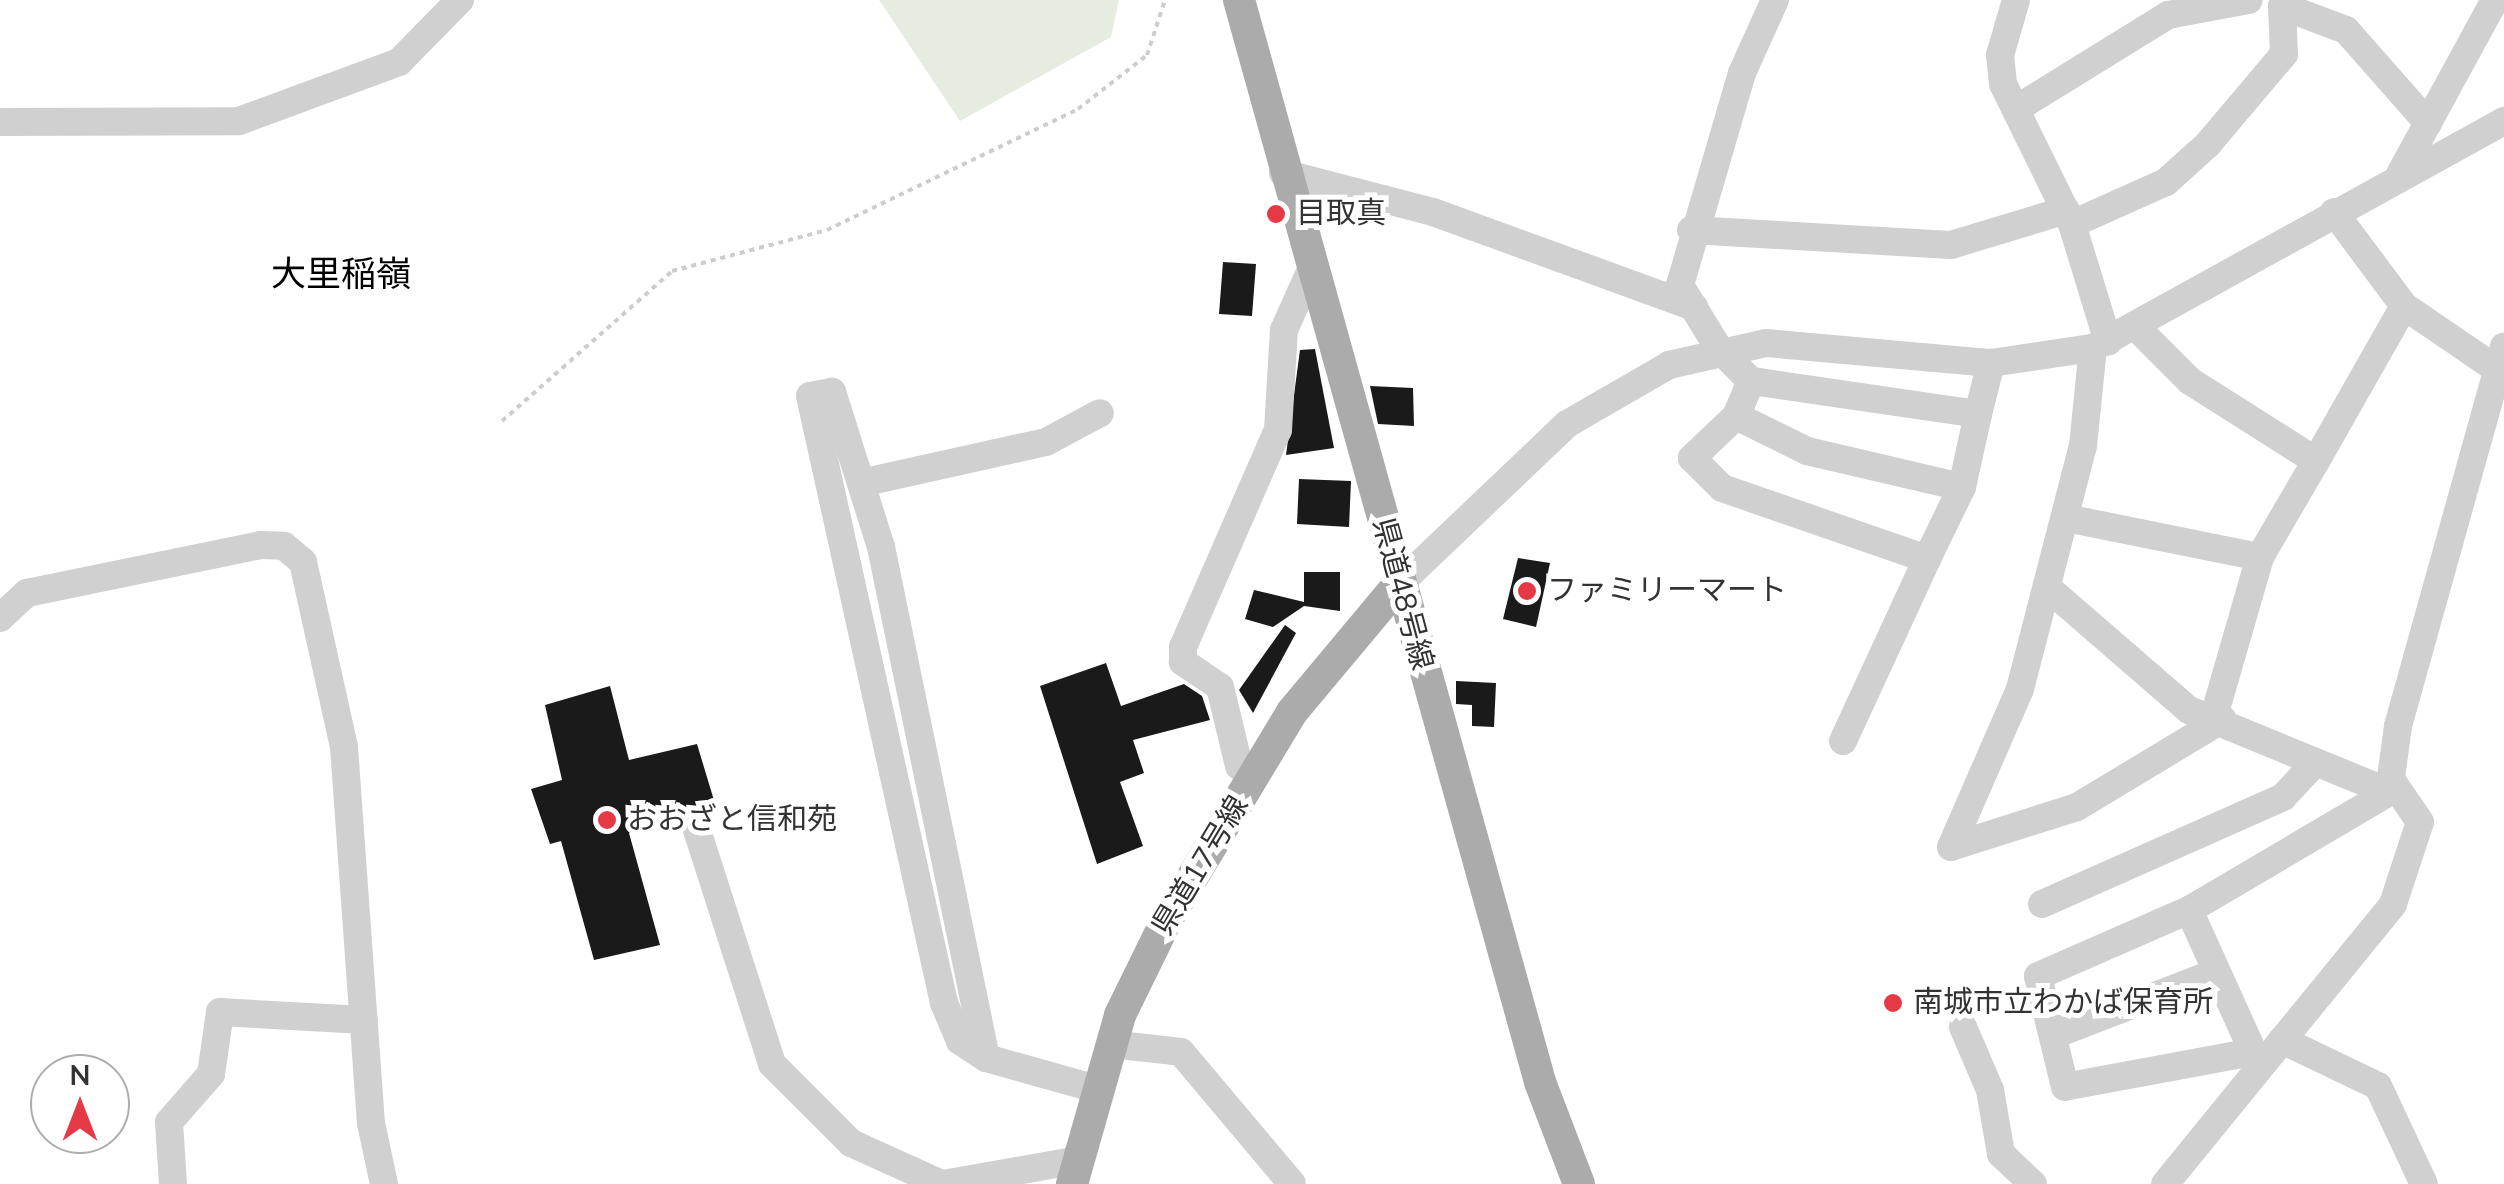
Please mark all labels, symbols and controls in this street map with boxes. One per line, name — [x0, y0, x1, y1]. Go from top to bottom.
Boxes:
place label: 目取真 — [1296, 196, 1386, 232]
marker: 目取真 — [1265, 203, 1287, 225]
district label: 大里稲嶺 — [271, 254, 411, 296]
street label: 県道48号線 — [1364, 514, 1440, 674]
place label: ファミリーマート — [1547, 573, 1787, 609]
marker: ファミリーマート — [1516, 580, 1538, 602]
street label: 県道17号線 — [1145, 790, 1257, 942]
place label: おおざと信和苑 — [627, 802, 837, 838]
marker: おおざと信和苑 — [596, 809, 618, 831]
place label: 南城市立わかば保育所 — [1913, 985, 2213, 1021]
marker: 南城市立わかば保育所 — [1882, 992, 1904, 1014]
north arrow — [30, 1054, 130, 1154]
text: N — [70, 1057, 90, 1095]

